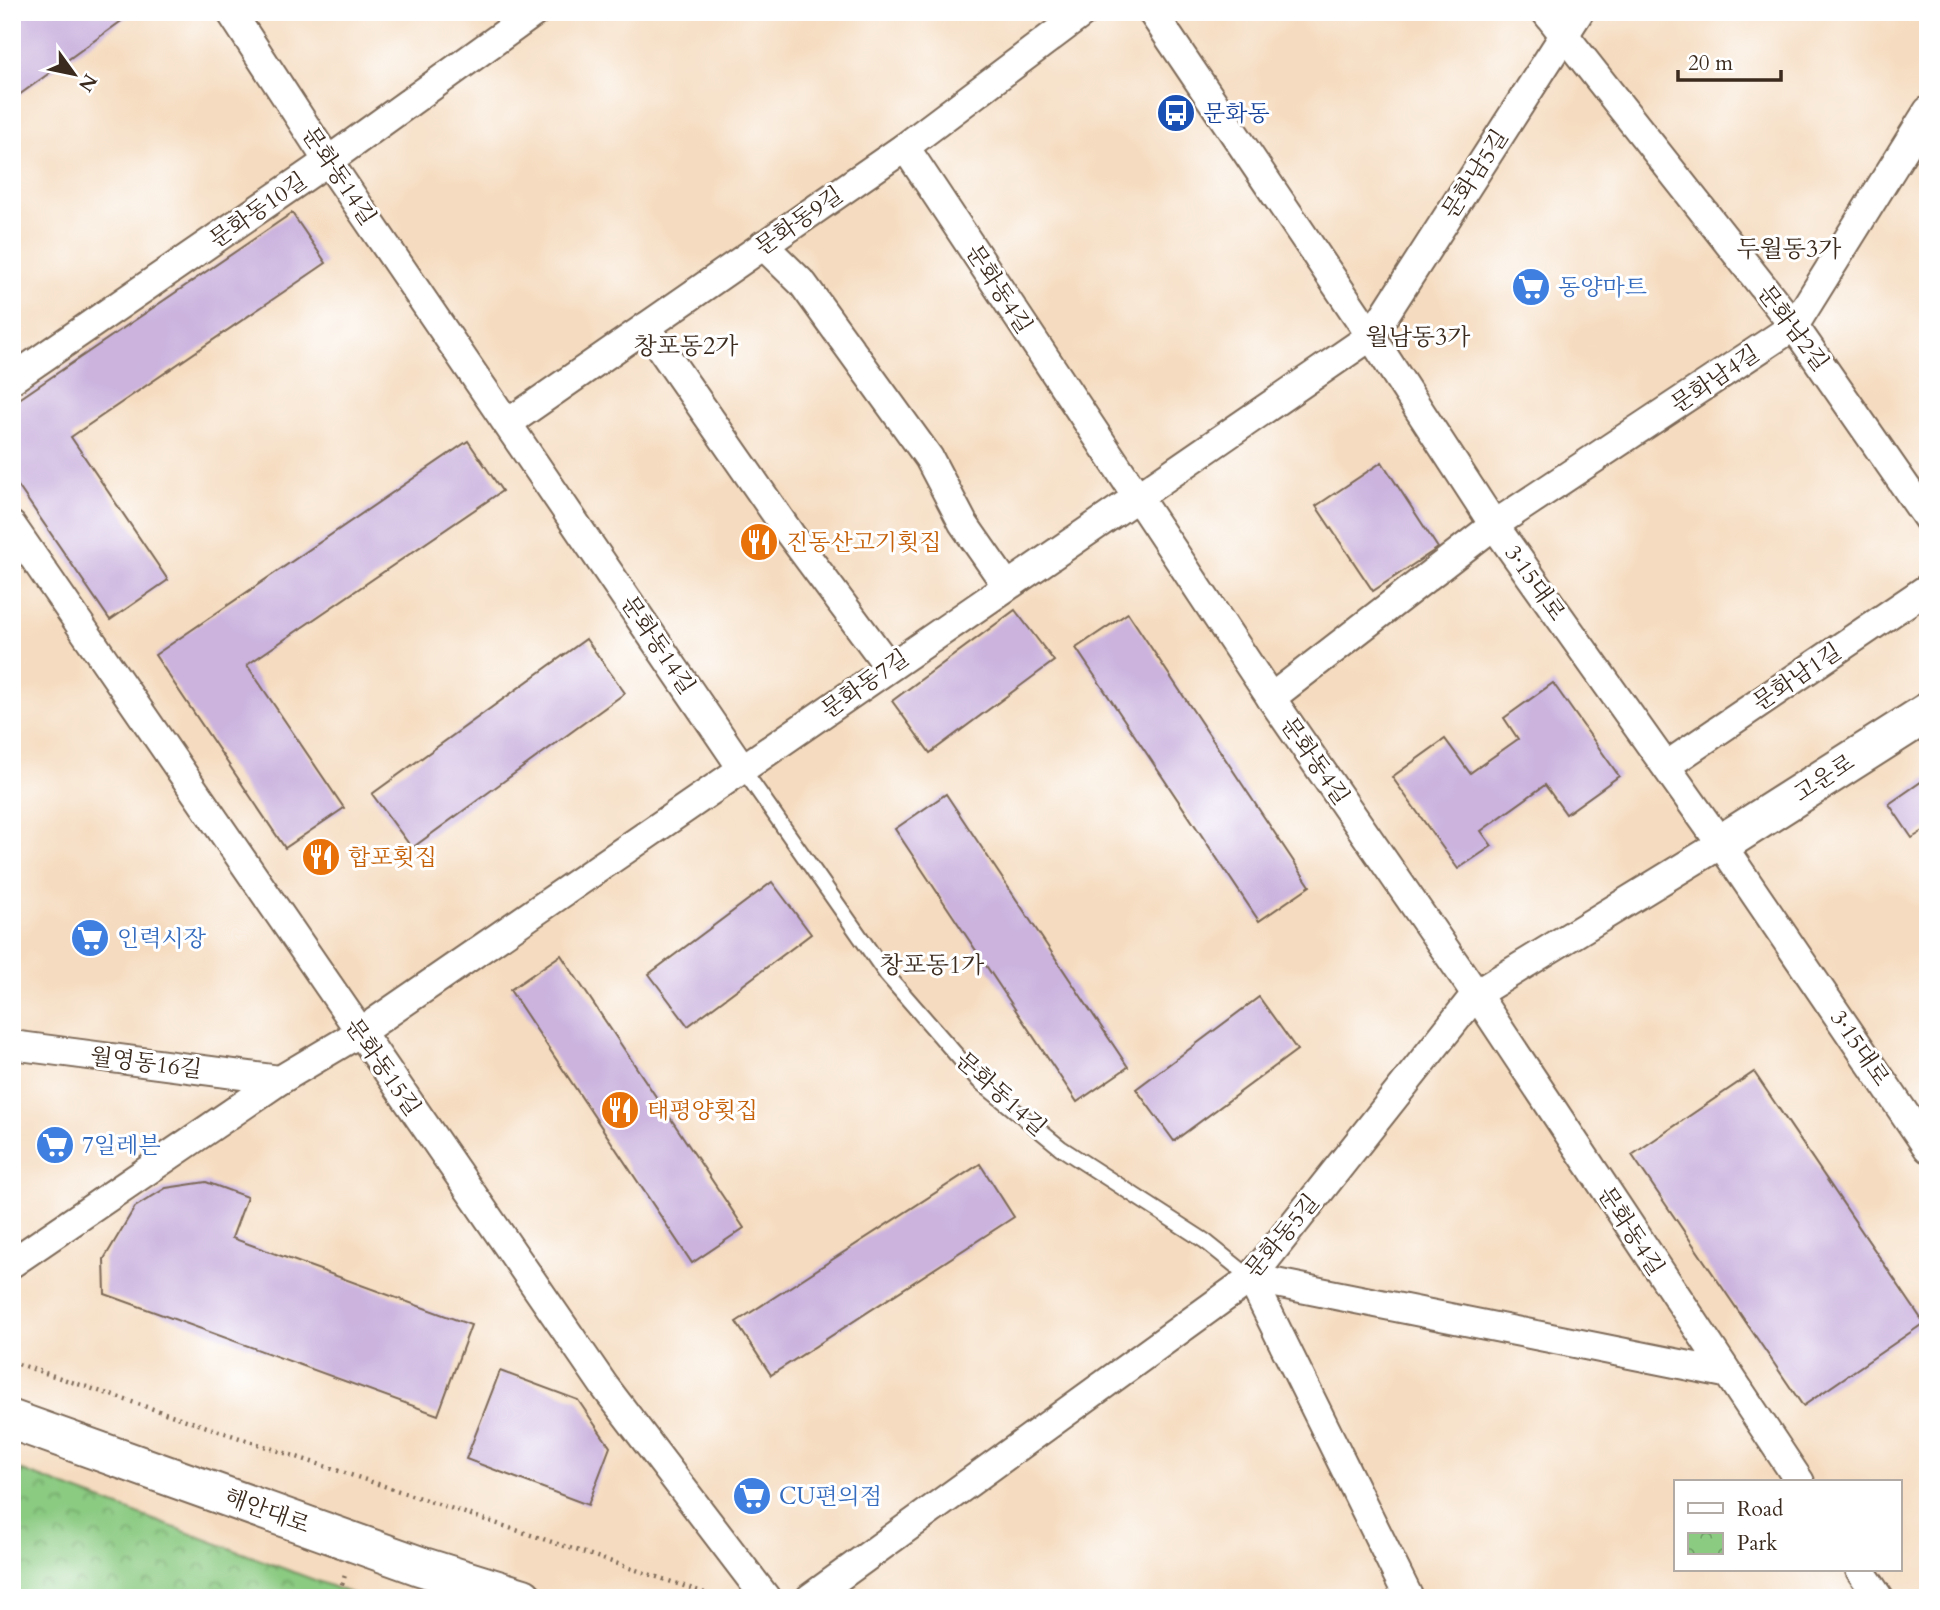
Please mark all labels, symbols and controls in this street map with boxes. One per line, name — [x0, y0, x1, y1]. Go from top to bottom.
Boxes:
north arrow — [38, 38, 108, 108]
scale bar — [1678, 38, 1781, 82]
text: 20 m — [1688, 49, 1733, 78]
text: N — [72, 69, 103, 97]
bus stop icon: 문화동 — [1155, 92, 1197, 134]
place label: 문화동 — [1203, 98, 1270, 129]
street label: 문화동14길 — [295, 121, 383, 231]
street label: 문화남5길 — [1435, 123, 1515, 225]
street label: 문화동10길 — [203, 165, 313, 255]
street label: 문화동9길 — [749, 179, 849, 263]
district label: 두월동3가 — [1736, 233, 1842, 266]
street label: 문화동4길 — [959, 238, 1039, 340]
supermarket icon: 동양마트 — [1510, 266, 1552, 308]
place label: 동양마트 — [1558, 272, 1647, 303]
street label: 문화남2길 — [1750, 278, 1836, 378]
district label: 월남동3가 — [1365, 321, 1471, 354]
district label: 창포동2가 — [633, 330, 739, 363]
street label: 문화남4길 — [1665, 338, 1765, 420]
restaurant icon: 진동산고기횟집 — [738, 521, 780, 563]
place label: 진동산고기횟집 — [786, 527, 942, 558]
street label: 3·15대로 — [1498, 539, 1572, 627]
street label: 문화동14길 — [614, 590, 702, 700]
street label: 문화남1길 — [1747, 636, 1847, 718]
street label: 문화동7길 — [815, 642, 915, 726]
street label: 문화동4길 — [1273, 711, 1357, 811]
street label: 고운로 — [1788, 747, 1860, 809]
restaurant icon: 합포횟집 — [300, 836, 342, 878]
place label: 합포횟집 — [348, 842, 437, 873]
supermarket icon: 인력시장 — [69, 917, 111, 959]
place label: 인력시장 — [117, 923, 207, 954]
district label: 창포동1가 — [879, 949, 985, 982]
street label: 3·15대로 — [1823, 1004, 1897, 1092]
street label: 문화동15길 — [338, 1012, 428, 1122]
street label: 월영동16길 — [88, 1041, 204, 1085]
street label: 문화동14길 — [949, 1045, 1053, 1143]
restaurant icon: 태평양횟집 — [599, 1089, 641, 1131]
place label: 태평양횟집 — [647, 1095, 758, 1126]
supermarket icon: 7일레븐 — [34, 1124, 76, 1166]
place label: 7일레븐 — [82, 1130, 160, 1161]
street label: 문화동4길 — [1591, 1180, 1671, 1282]
street label: 문화동5길 — [1238, 1187, 1326, 1285]
supermarket icon: CU편의점 — [731, 1475, 773, 1517]
legend — [1674, 1480, 1902, 1572]
street label: 해안대로 — [220, 1481, 314, 1541]
place label: CU편의점 — [779, 1481, 882, 1512]
text: Road — [1737, 1495, 1783, 1524]
text: Park — [1737, 1529, 1778, 1558]

